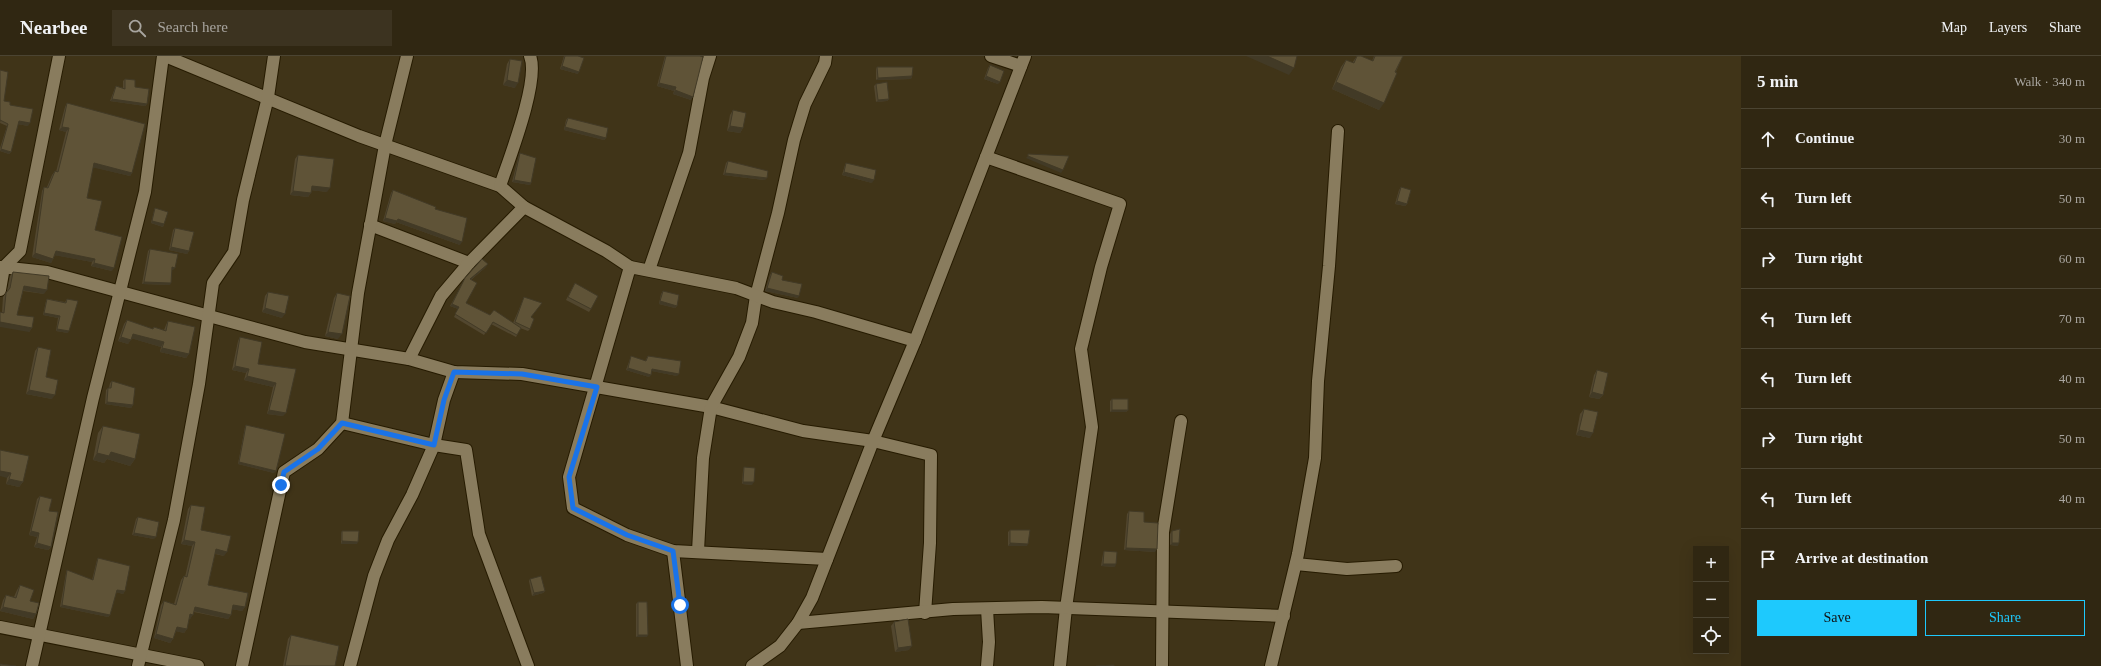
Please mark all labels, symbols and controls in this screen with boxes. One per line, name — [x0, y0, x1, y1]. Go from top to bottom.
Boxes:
search box — [112, 10, 392, 46]
text: Nearbee — [20, 17, 88, 38]
icon: search — [126, 17, 148, 39]
text: Search here — [158, 19, 228, 35]
text: Map — [1941, 20, 1967, 35]
text: Layers — [1989, 20, 2027, 35]
text: Share — [2049, 20, 2081, 35]
text: 5 min — [1757, 72, 1798, 91]
text: Walk · 340 m — [2014, 74, 2085, 89]
icon: ahead — [1757, 128, 1779, 150]
text: Continue — [1795, 130, 1854, 146]
text: 30 m — [2059, 131, 2085, 146]
icon: left — [1757, 188, 1779, 210]
text: Turn left — [1795, 190, 1852, 206]
text: 50 m — [2059, 191, 2085, 206]
icon: right — [1757, 248, 1779, 270]
text: Turn right — [1795, 250, 1862, 266]
text: 60 m — [2059, 251, 2085, 266]
icon: left — [1757, 308, 1779, 330]
text: Turn left — [1795, 310, 1852, 326]
text: 70 m — [2059, 311, 2085, 326]
icon: left — [1757, 368, 1779, 390]
text: Turn left — [1795, 370, 1852, 386]
text: 40 m — [2059, 371, 2085, 386]
icon: right — [1757, 428, 1779, 450]
text: Turn right — [1795, 430, 1862, 446]
text: 50 m — [2059, 431, 2085, 446]
route end — [272, 476, 290, 494]
icon: left — [1757, 488, 1779, 510]
text: Turn left — [1795, 490, 1852, 506]
text: 40 m — [2059, 491, 2085, 506]
map controls — [1693, 546, 1729, 654]
button: + — [1693, 546, 1729, 582]
icon: arrive — [1757, 548, 1779, 570]
text: Arrive at destination — [1795, 550, 1928, 566]
button: − — [1693, 582, 1729, 618]
route start — [671, 596, 689, 614]
button: Save — [1757, 600, 1917, 636]
button: Share — [1925, 600, 2085, 636]
button: locate — [1693, 618, 1729, 654]

